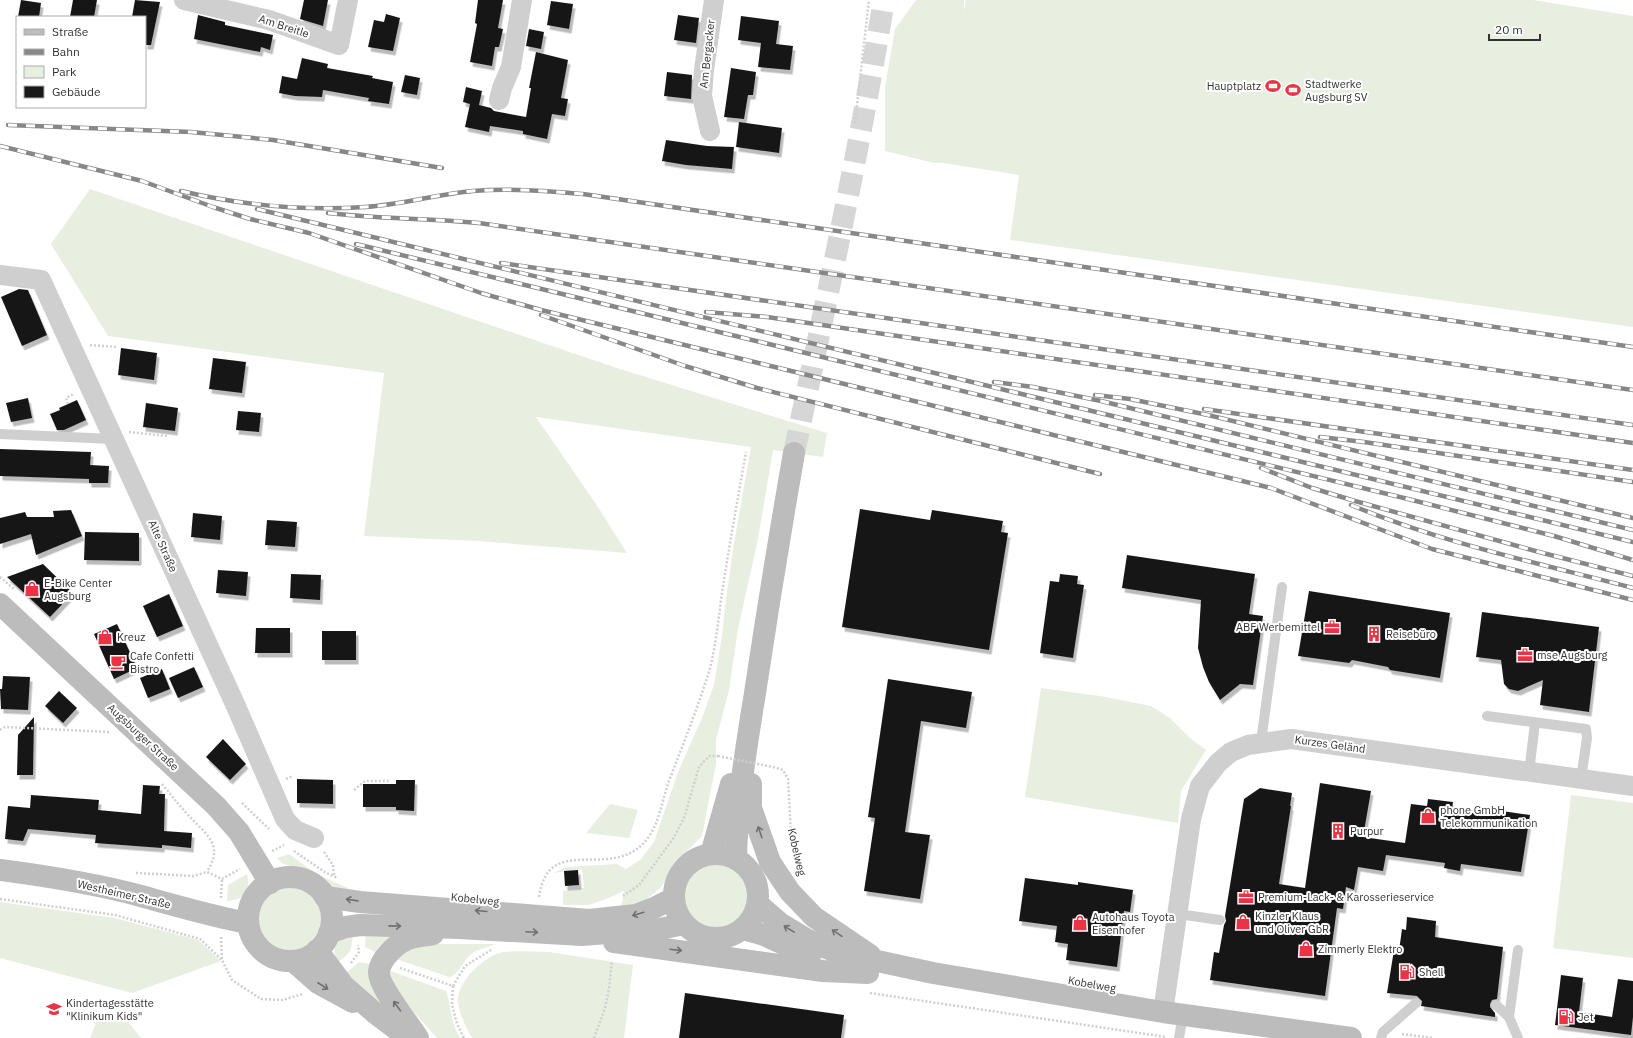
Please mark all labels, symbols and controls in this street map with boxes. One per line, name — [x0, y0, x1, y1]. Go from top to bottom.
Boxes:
street label: Am Breitle — [257, 11, 311, 41]
legend — [16, 16, 146, 108]
scale bar — [1489, 16, 1540, 42]
street label: Am Bergacker — [696, 19, 718, 89]
text: 20 m — [1495, 22, 1523, 37]
text: Straße — [52, 24, 89, 39]
text: Bahn — [52, 44, 80, 59]
text: Park — [52, 64, 77, 79]
sports icon: Hauptplatz — [1264, 77, 1282, 95]
place label: Stadtwerke Augsburg SV — [1305, 77, 1368, 104]
place label: Hauptplatz — [1207, 79, 1261, 93]
sports icon: Stadtwerke Augsburg SV — [1284, 81, 1302, 99]
text: Gebäude — [52, 84, 101, 99]
street label: Alte Straße — [145, 518, 181, 574]
place label: E-Bike Center Augsburg — [44, 576, 112, 603]
shop icon: E-Bike Center Augsburg — [23, 580, 41, 598]
office icon: ABF Werbemittel — [1323, 618, 1341, 636]
place label: ABF Werbemittel — [1236, 620, 1320, 634]
building icon: Reisebüro — [1365, 625, 1383, 643]
place label: Reisebüro — [1386, 627, 1436, 641]
shop icon: Kreuz — [96, 628, 114, 646]
place label: Kreuz — [117, 630, 145, 644]
office icon: mse Augsburg — [1516, 646, 1534, 664]
place label: mse Augsburg — [1537, 648, 1607, 662]
place label: Cafe Confetti Bistro — [130, 649, 194, 676]
cafe icon: Cafe Confetti Bistro — [109, 653, 127, 671]
street label: Augsburger Straße — [104, 700, 182, 774]
street label: Kurzes Geländ — [1294, 732, 1366, 756]
place label: phone GmbH Telekommunikation — [1440, 803, 1538, 830]
shop icon: phone GmbH Telekommunikation — [1419, 807, 1437, 825]
building icon: Purpur — [1329, 822, 1347, 840]
place label: Purpur — [1350, 824, 1384, 838]
one-way arrow — [755, 826, 763, 838]
street label: Kobelweg — [785, 827, 809, 877]
street label: Westheimer Straße — [76, 876, 172, 912]
office icon: Premium-Lack- & Karosserieservice — [1237, 888, 1255, 906]
street label: Kobelweg — [450, 890, 500, 909]
place label: Premium-Lack- & Karosserieservice — [1258, 890, 1434, 904]
one-way arrow — [346, 896, 359, 904]
one-way arrow — [475, 908, 488, 915]
place label: Kinzler Klaus und Oliver GbR — [1255, 909, 1329, 936]
place label: Autohaus Toyota Eisenhofer — [1092, 910, 1175, 937]
one-way arrow — [632, 911, 645, 918]
shop icon: Kinzler Klaus und Oliver GbR — [1234, 913, 1252, 931]
shop icon: Autohaus Toyota Eisenhofer — [1071, 914, 1089, 932]
one-way arrow — [388, 922, 401, 930]
one-way arrow — [783, 925, 795, 933]
one-way arrow — [525, 928, 538, 936]
one-way arrow — [832, 929, 843, 937]
shop icon: Zimmerly Elektro — [1297, 940, 1315, 958]
place label: Zimmerly Elektro — [1318, 942, 1403, 956]
one-way arrow — [669, 946, 682, 953]
fuel station icon: Shell — [1398, 963, 1416, 981]
place label: Shell — [1419, 965, 1444, 979]
street label: Kobelweg — [1067, 973, 1117, 995]
one-way arrow — [317, 982, 328, 990]
place label: Kindertagesstätte "Klinikum Kids" — [66, 996, 154, 1023]
school or university icon: Kindertagesstätte "Klinikum Kids" — [45, 1000, 63, 1018]
one-way arrow — [392, 1000, 401, 1011]
fuel station icon: Jet — [1557, 1008, 1575, 1026]
place label: Jet — [1578, 1010, 1594, 1024]

